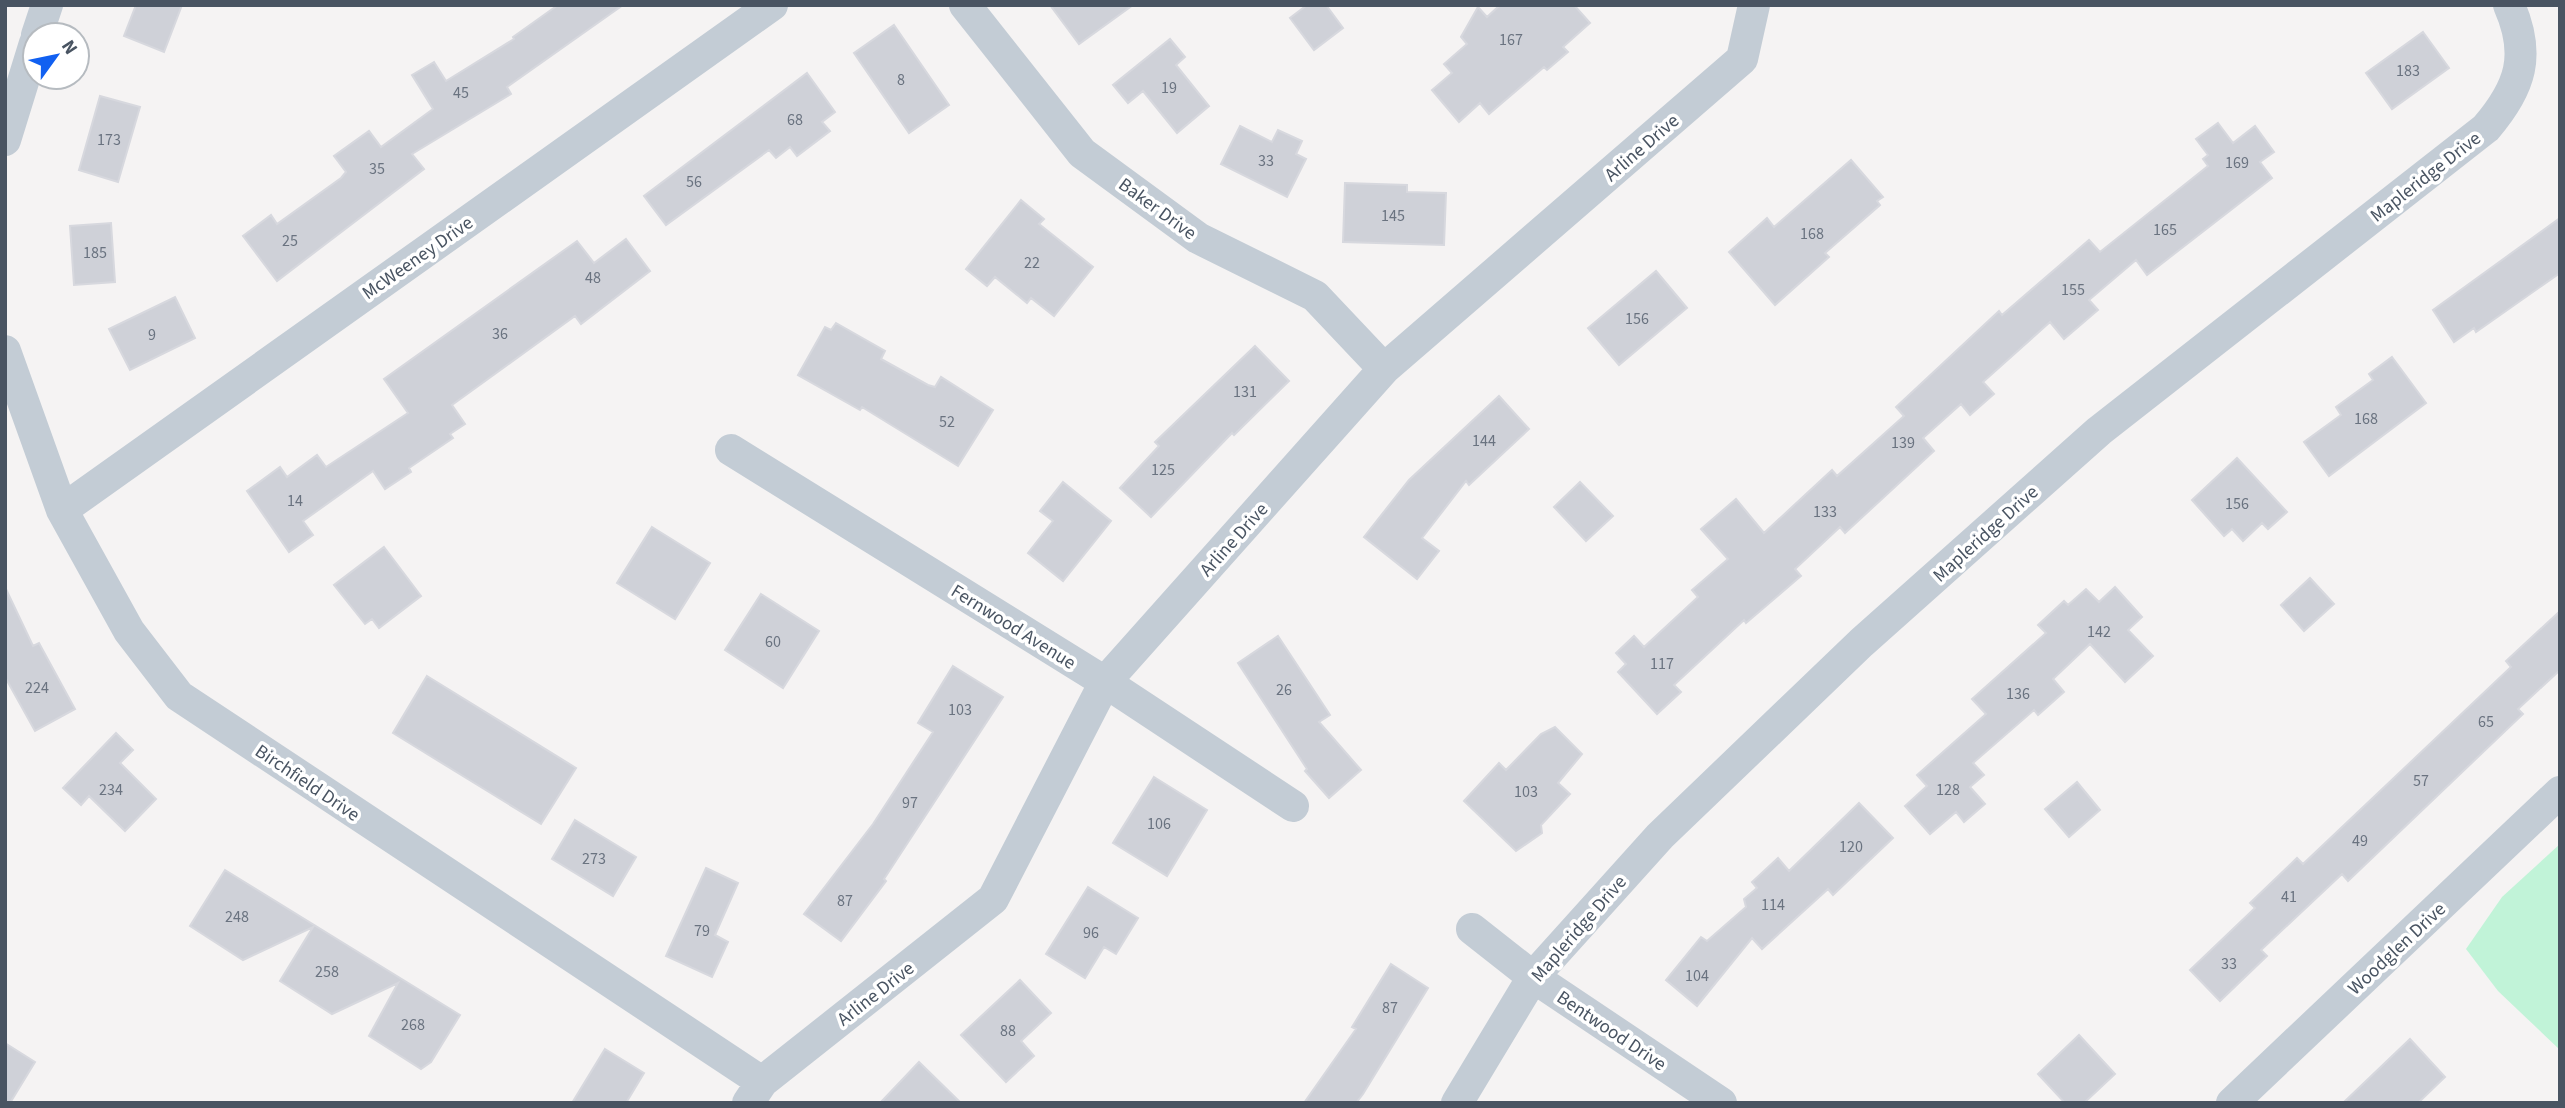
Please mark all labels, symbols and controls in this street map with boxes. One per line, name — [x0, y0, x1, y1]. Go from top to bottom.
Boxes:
north arrow — [21, 21, 91, 91]
house number: 167 — [1499, 29, 1523, 51]
text: N — [54, 35, 84, 60]
house number: 183 — [2396, 60, 2420, 82]
house number: 8 — [897, 69, 905, 91]
house number: 19 — [1161, 77, 1177, 99]
house number: 45 — [453, 82, 469, 104]
street label: Arline Drive — [1599, 108, 1685, 188]
house number: 68 — [787, 109, 803, 131]
street label: Mapleridge Drive — [2365, 125, 2487, 229]
house number: 173 — [97, 129, 121, 151]
house number: 33 — [1258, 150, 1274, 172]
house number: 169 — [2225, 152, 2249, 174]
house number: 35 — [369, 158, 385, 180]
house number: 56 — [686, 171, 702, 193]
street label: Baker Drive — [1112, 172, 1202, 247]
house number: 145 — [1381, 205, 1405, 227]
street label: McWeeney Drive — [357, 210, 479, 307]
house number: 165 — [2153, 219, 2177, 241]
house number: 168 — [1800, 223, 1824, 245]
house number: 25 — [282, 230, 298, 252]
house number: 185 — [83, 242, 107, 264]
house number: 22 — [1024, 252, 1040, 274]
house number: 48 — [585, 267, 601, 289]
house number: 155 — [2061, 279, 2085, 301]
house number: 156 — [1625, 308, 1649, 330]
house number: 36 — [492, 323, 508, 345]
house number: 9 — [148, 324, 156, 346]
house number: 131 — [1233, 381, 1257, 403]
house number: 168 — [2354, 408, 2378, 430]
house number: 52 — [939, 411, 955, 433]
house number: 144 — [1472, 430, 1496, 452]
house number: 139 — [1891, 432, 1915, 454]
house number: 125 — [1151, 459, 1175, 481]
street label: Mapleridge Drive — [1927, 479, 2045, 589]
house number: 14 — [287, 490, 303, 512]
house number: 156 — [2225, 493, 2249, 515]
street label: Arline Drive — [1194, 497, 1275, 583]
house number: 133 — [1813, 501, 1837, 523]
street label: Fernwood Avenue — [946, 578, 1081, 677]
house number: 142 — [2087, 621, 2111, 643]
house number: 60 — [765, 631, 781, 653]
house number: 117 — [1650, 653, 1674, 675]
house number: 224 — [25, 677, 49, 699]
house number: 26 — [1276, 679, 1292, 701]
house number: 136 — [2006, 683, 2030, 705]
house number: 103 — [948, 699, 972, 721]
house number: 65 — [2478, 711, 2494, 733]
street label: Birchfield Drive — [249, 738, 365, 828]
house number: 57 — [2413, 770, 2429, 792]
house number: 234 — [99, 779, 123, 801]
house number: 128 — [1936, 779, 1960, 801]
house number: 103 — [1514, 781, 1538, 803]
house number: 97 — [902, 792, 918, 814]
house number: 106 — [1147, 813, 1171, 835]
house number: 49 — [2352, 830, 2368, 852]
house number: 120 — [1839, 836, 1863, 858]
house number: 273 — [582, 848, 606, 870]
street label: Mapleridge Drive — [1525, 870, 1633, 988]
house number: 41 — [2281, 886, 2297, 908]
house number: 87 — [837, 890, 853, 912]
house number: 114 — [1761, 894, 1785, 916]
street label: Woodglen Drive — [2342, 896, 2452, 1002]
house number: 248 — [225, 906, 249, 928]
house number: 79 — [694, 920, 710, 942]
house number: 96 — [1083, 922, 1099, 944]
house number: 33 — [2221, 953, 2237, 975]
street label: Arline Drive — [832, 955, 920, 1033]
house number: 258 — [315, 961, 339, 983]
house number: 104 — [1685, 965, 1709, 987]
street label: Bentwood Drive — [1551, 985, 1671, 1078]
house number: 87 — [1382, 997, 1398, 1019]
house number: 268 — [401, 1014, 425, 1036]
house number: 88 — [1000, 1020, 1016, 1042]

